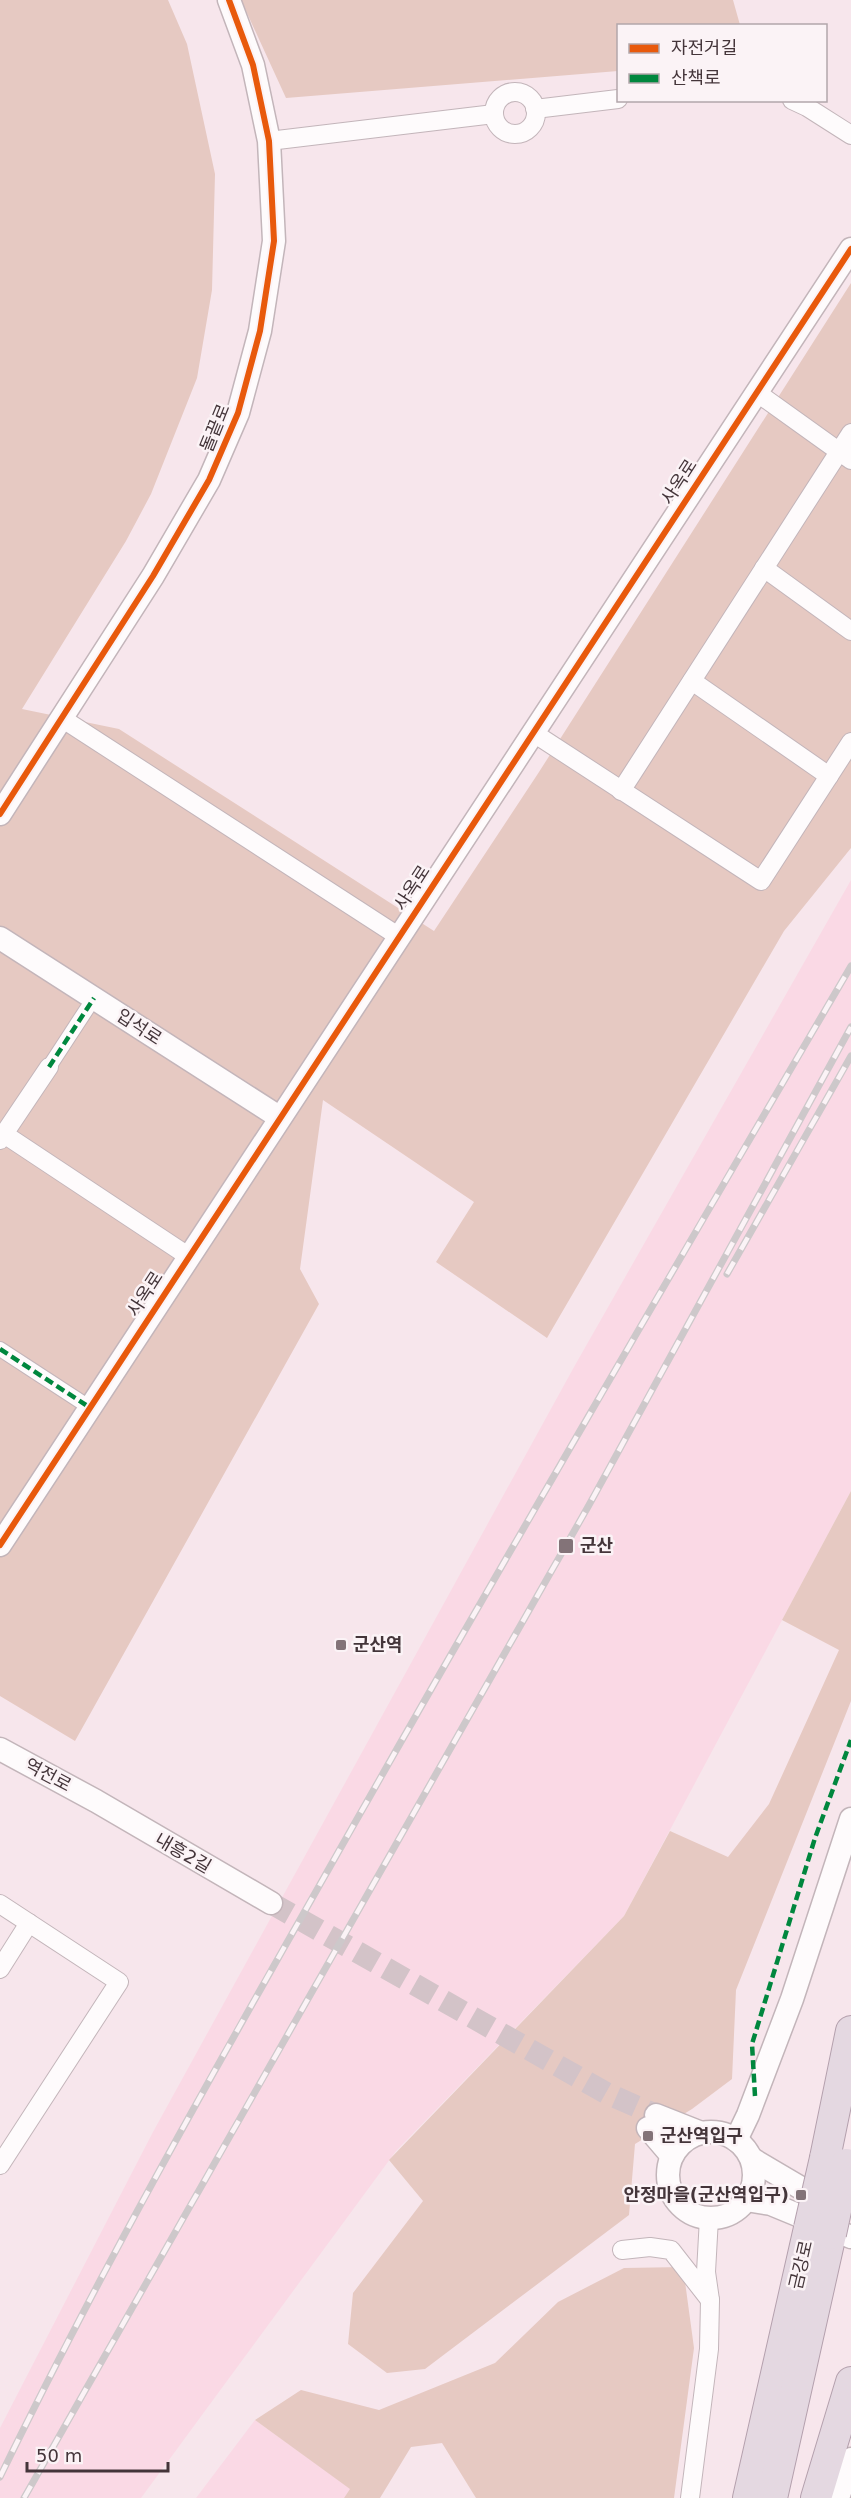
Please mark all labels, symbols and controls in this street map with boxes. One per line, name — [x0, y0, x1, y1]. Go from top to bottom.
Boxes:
legend — [617, 24, 827, 102]
text: 자전거길 — [671, 37, 737, 58]
text: 산책로 — [671, 67, 721, 88]
street label: 돌끝로 — [195, 401, 234, 455]
street label: 사옥로 — [656, 455, 701, 508]
street label: 사옥로 — [389, 861, 434, 914]
street label: 입석로 — [113, 1004, 166, 1049]
street label: 사옥로 — [122, 1267, 167, 1320]
place label: 군산 — [580, 1535, 614, 1556]
marker: 군산 — [557, 1537, 575, 1555]
place label: 군산역 — [353, 1634, 403, 1655]
marker: 군산역 — [334, 1638, 348, 1652]
street label: 역전로 — [21, 1754, 75, 1795]
street label: 내흥2길 — [152, 1828, 215, 1877]
place label: 군산역입구 — [660, 2125, 743, 2146]
marker: 군산역입구 — [641, 2129, 655, 2143]
place label: 안정마을(군산역입구) — [624, 2184, 789, 2205]
marker: 안정마을(군산역입구) — [794, 2188, 808, 2202]
street label: 금강로 — [785, 2238, 816, 2291]
scale bar — [27, 2435, 168, 2473]
text: 50 m — [36, 2445, 82, 2466]

